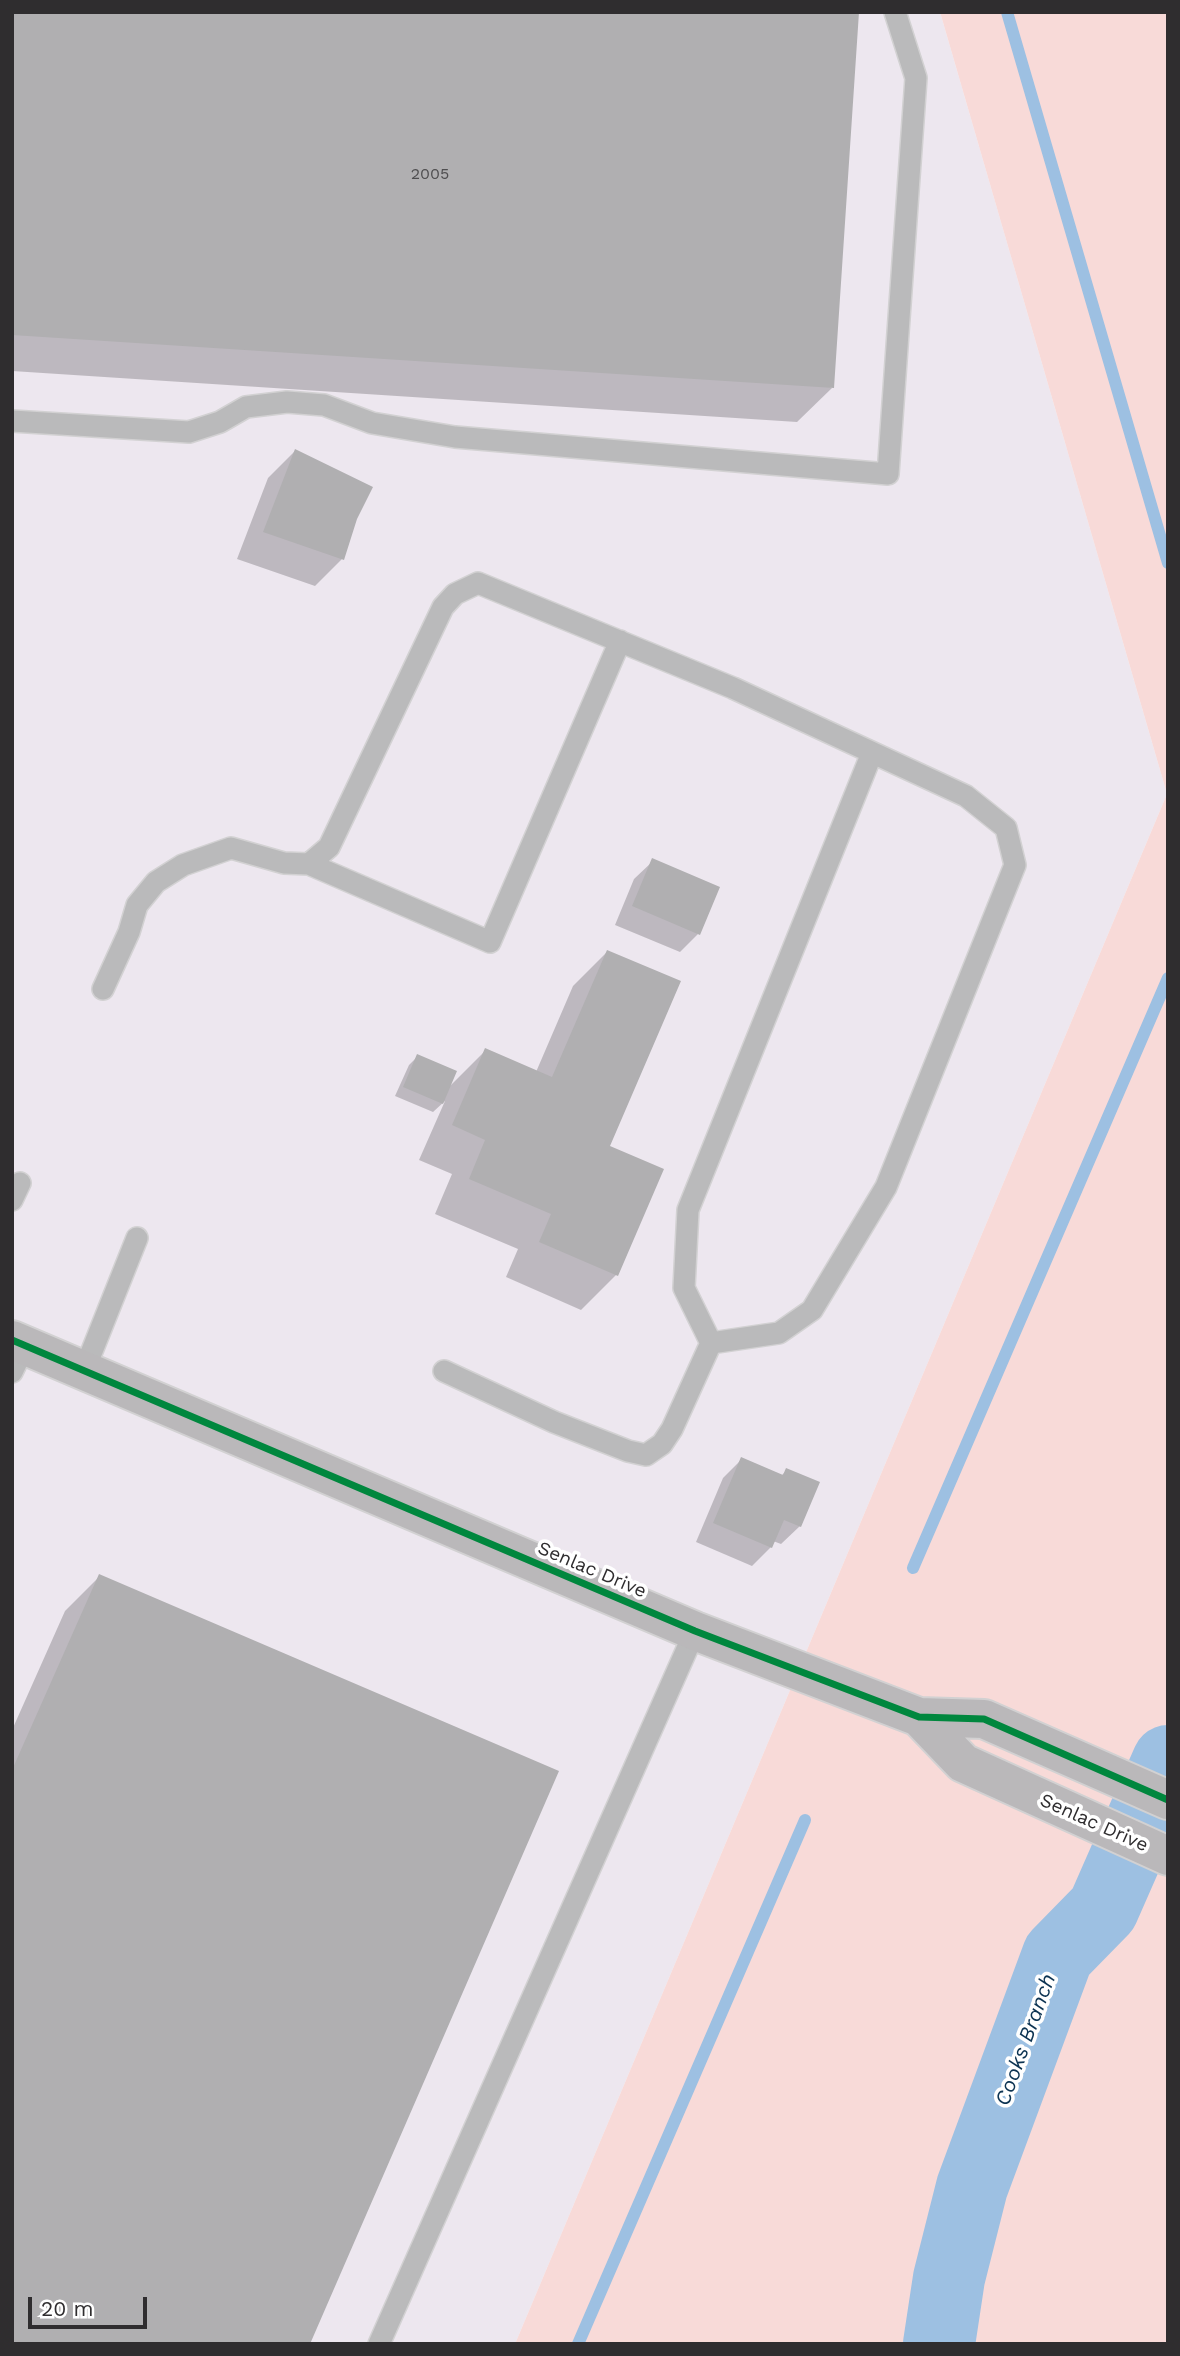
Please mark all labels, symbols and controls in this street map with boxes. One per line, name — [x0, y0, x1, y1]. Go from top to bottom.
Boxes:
house number: 2005 — [411, 164, 449, 184]
street label: Senlac Drive — [534, 1537, 650, 1603]
street label: Senlac Drive — [1036, 1789, 1152, 1857]
water label: Cooks Branch — [990, 1971, 1062, 2109]
scale bar — [32, 2282, 150, 2326]
text: 20 m — [41, 2296, 93, 2321]

